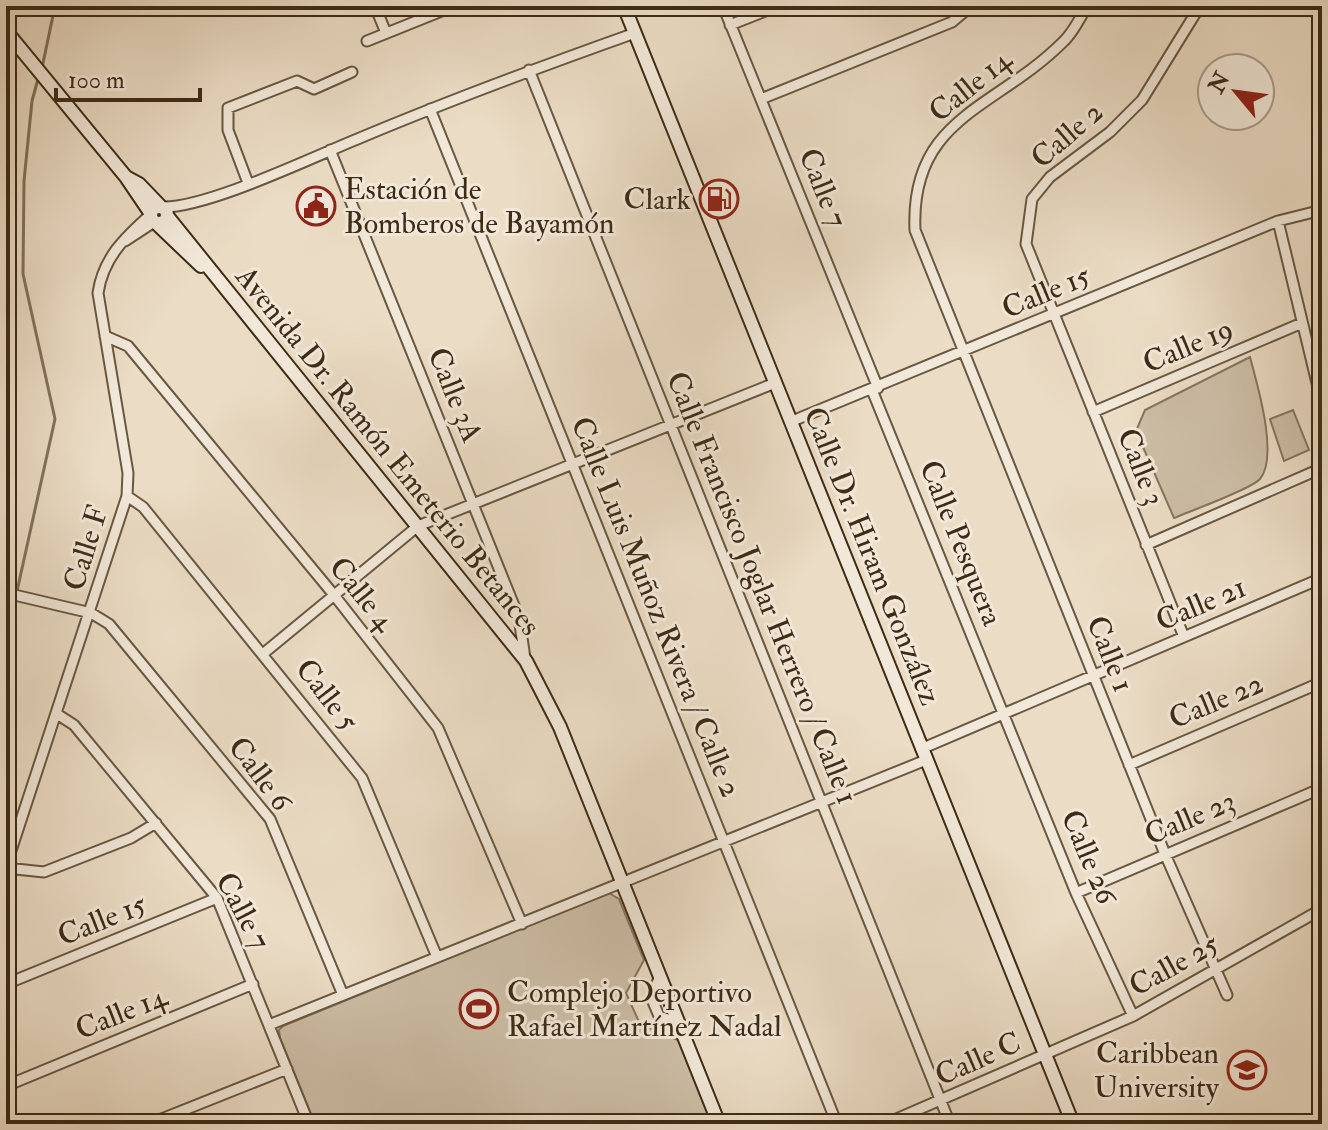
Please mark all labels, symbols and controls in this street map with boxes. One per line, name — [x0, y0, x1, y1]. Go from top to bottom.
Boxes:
street label: Calle 14 — [921, 41, 1020, 130]
scale bar — [56, 52, 200, 102]
north arrow — [1196, 52, 1276, 132]
text: 100 m — [68, 65, 125, 96]
text: N — [1202, 67, 1237, 99]
street label: Calle 2 — [1023, 94, 1111, 176]
street label: Calle 7 — [790, 143, 856, 233]
place label: Estación de Bomberos de Bayamón — [344, 171, 614, 242]
fuel station icon: Clark — [698, 178, 740, 220]
place label: Clark — [624, 181, 691, 218]
public building icon: Estación de Bomberos de Bayamón — [295, 185, 337, 227]
street label: Calle 15 — [996, 257, 1096, 327]
street label: Avenida Dr. Ramón Emeterio Betances — [227, 258, 549, 643]
street label: Calle 19 — [1137, 311, 1239, 381]
street label: Calle 3A — [419, 342, 491, 448]
street label: Calle Francisco Joglar Herrero / Calle 1 — [658, 366, 866, 810]
street label: Calle Dr. Hiram González — [795, 402, 949, 710]
street label: Calle Luis Muñoz Rivera / Calle 2 — [563, 411, 749, 803]
street label: Calle 3 — [1109, 423, 1173, 511]
street label: Calle Pesquera — [911, 455, 1011, 632]
street label: Calle F — [56, 501, 116, 595]
street label: Calle 4 — [321, 550, 404, 640]
street label: Calle 21 — [1150, 569, 1252, 639]
street label: Calle 1 — [1078, 610, 1142, 698]
street label: Calle 5 — [287, 652, 367, 739]
street label: Calle 22 — [1163, 665, 1269, 737]
street label: Calle 6 — [220, 730, 301, 820]
street label: Calle 23 — [1139, 782, 1241, 854]
street label: Calle 26 — [1053, 804, 1126, 911]
street label: Calle 7 — [207, 866, 279, 956]
street label: Calle 15 — [52, 885, 152, 954]
street label: Calle 25 — [1123, 925, 1226, 1005]
place label: Complejo Deportivo Rafael Martínez Nadal — [507, 974, 782, 1045]
street label: Calle 14 — [70, 977, 174, 1048]
sports icon: Complejo Deportivo Rafael Martínez Nadal — [458, 988, 500, 1030]
street label: Calle C — [929, 1024, 1027, 1094]
place label: Caribbean University — [1094, 1035, 1220, 1106]
school or university icon: Caribbean University — [1226, 1049, 1268, 1091]

